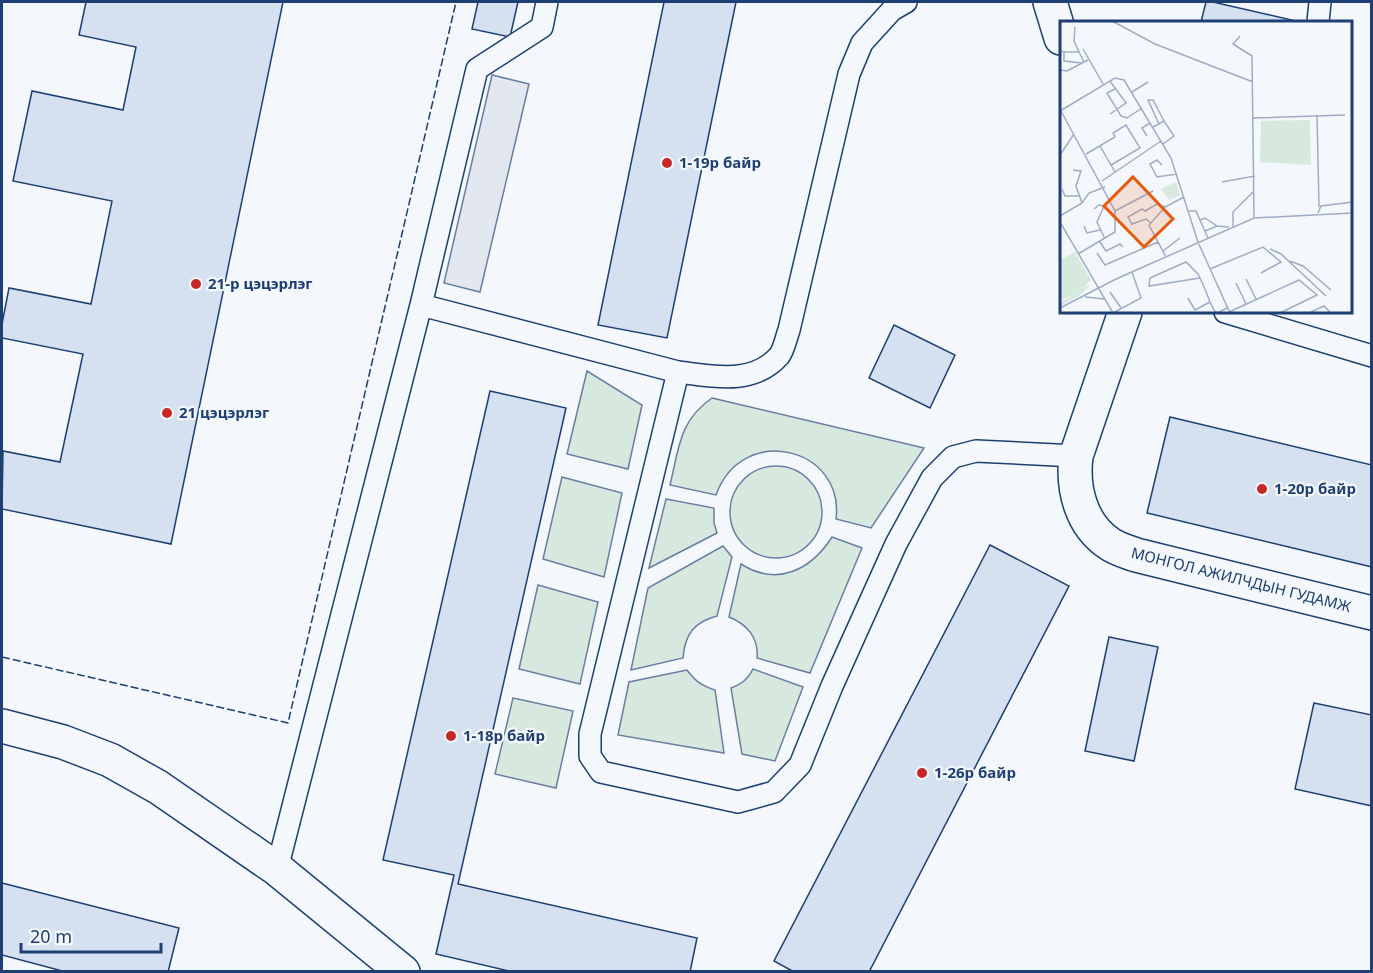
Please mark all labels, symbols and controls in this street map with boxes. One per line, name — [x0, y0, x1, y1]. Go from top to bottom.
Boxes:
inset map — [1060, 21, 1352, 314]
place label: 1-19р байр — [679, 152, 761, 172]
marker: 1-19р байр — [660, 156, 674, 170]
place label: 21-р цэцэрлэг — [208, 273, 312, 293]
marker: 21-р цэцэрлэг — [189, 277, 203, 291]
place label: 21 цэцэрлэг — [179, 402, 269, 422]
marker: 21 цэцэрлэг — [160, 406, 174, 420]
place label: 1-20р байр — [1274, 478, 1356, 498]
marker: 1-20р байр — [1255, 482, 1269, 496]
street label: МОНГОЛ АЖИЛЧДЫН ГУДАМЖ — [1129, 542, 1354, 616]
place label: 1-18р байр — [463, 725, 545, 745]
marker: 1-18р байр — [444, 729, 458, 743]
place label: 1-26р байр — [934, 762, 1016, 782]
marker: 1-26р байр — [915, 766, 929, 780]
scale bar — [21, 916, 160, 954]
text: 20 m — [30, 924, 72, 948]

